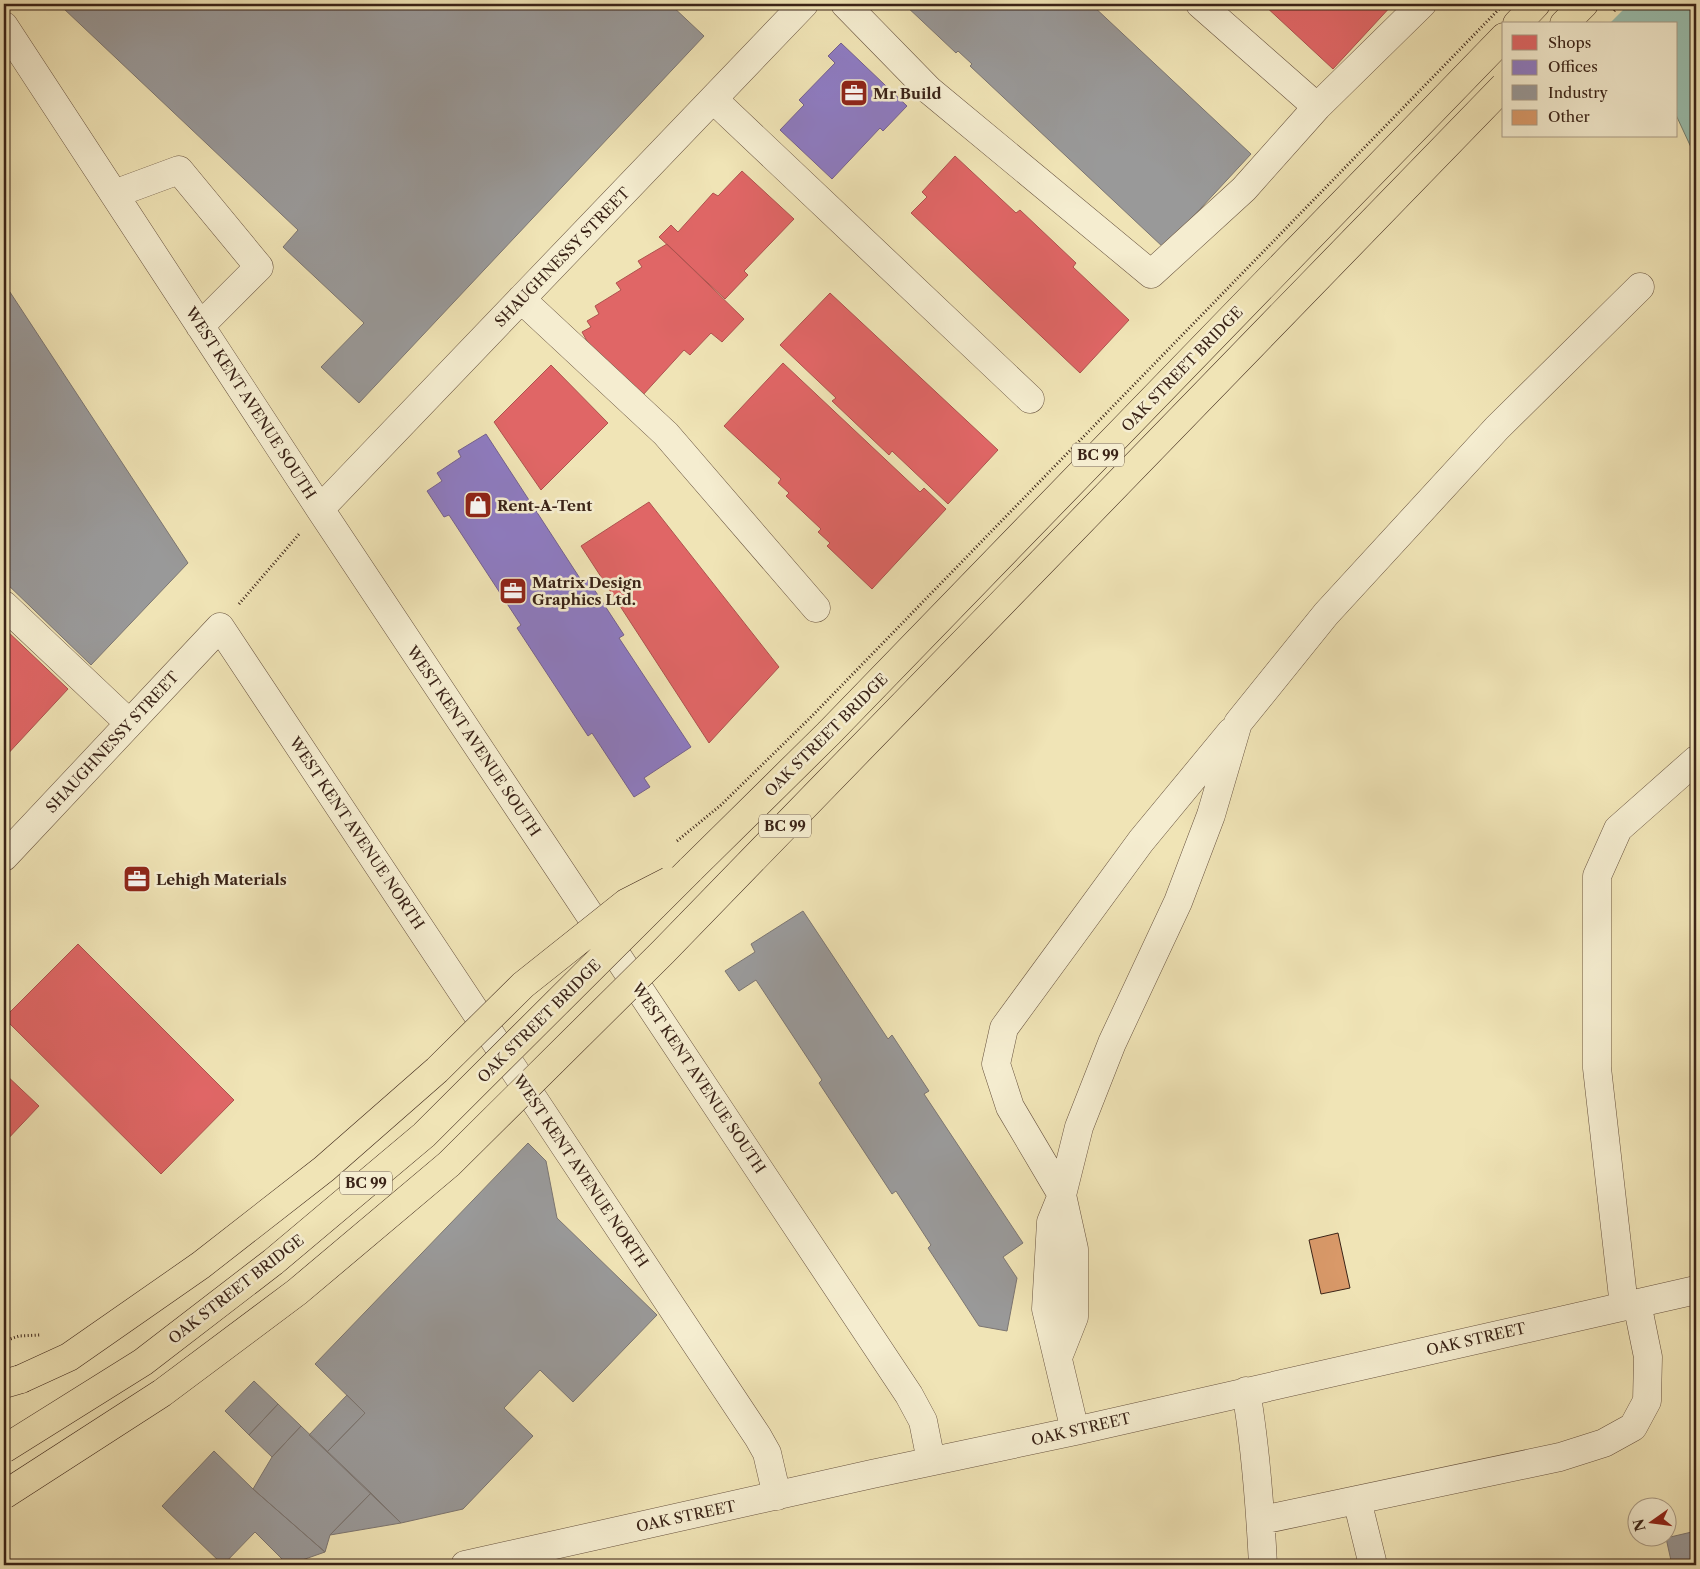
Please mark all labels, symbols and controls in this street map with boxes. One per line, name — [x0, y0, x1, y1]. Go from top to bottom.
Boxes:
legend — [1502, 22, 1678, 138]
text: Shops — [1548, 33, 1591, 52]
text: Offices — [1548, 57, 1598, 76]
office icon: Mr Build — [839, 78, 869, 108]
text: Industry — [1548, 83, 1608, 102]
place label: Mr Build — [873, 84, 942, 103]
text: Other — [1548, 107, 1591, 126]
street label: SHAUGHNESSY STREET — [490, 183, 634, 331]
street label: WEST KENT AVENUE SOUTH — [181, 302, 320, 503]
street label: OAK STREET BRIDGE — [1117, 302, 1247, 436]
road number: BC 99 — [1072, 444, 1124, 466]
shop icon: Rent-A-Tent — [463, 490, 493, 520]
place label: Rent-A-Tent — [497, 496, 592, 515]
place label: Matrix Design Graphics Ltd. — [532, 573, 642, 609]
office icon: Matrix Design Graphics Ltd. — [498, 576, 528, 606]
street label: WEST KENT AVENUE SOUTH — [402, 641, 545, 840]
street label: SHAUGHNESSY STREET — [41, 667, 183, 817]
street label: OAK STREET BRIDGE — [760, 669, 892, 801]
street label: WEST KENT AVENUE NORTH — [285, 732, 429, 933]
road number: BC 99 — [759, 814, 811, 838]
office icon: Lehigh Materials — [122, 864, 152, 894]
place label: Lehigh Materials — [156, 870, 287, 889]
street label: OAK STREET BRIDGE — [473, 955, 605, 1087]
street label: WEST KENT AVENUE SOUTH — [627, 978, 770, 1177]
street label: WEST KENT AVENUE NORTH — [509, 1070, 653, 1271]
road number: BC 99 — [340, 1172, 392, 1194]
street label: OAK STREET BRIDGE — [164, 1230, 308, 1348]
street label: OAK STREET — [1424, 1318, 1528, 1360]
street label: OAK STREET — [1029, 1408, 1133, 1450]
street label: OAK STREET — [634, 1496, 738, 1536]
north arrow — [1628, 1496, 1678, 1546]
text: N — [1629, 1517, 1650, 1533]

